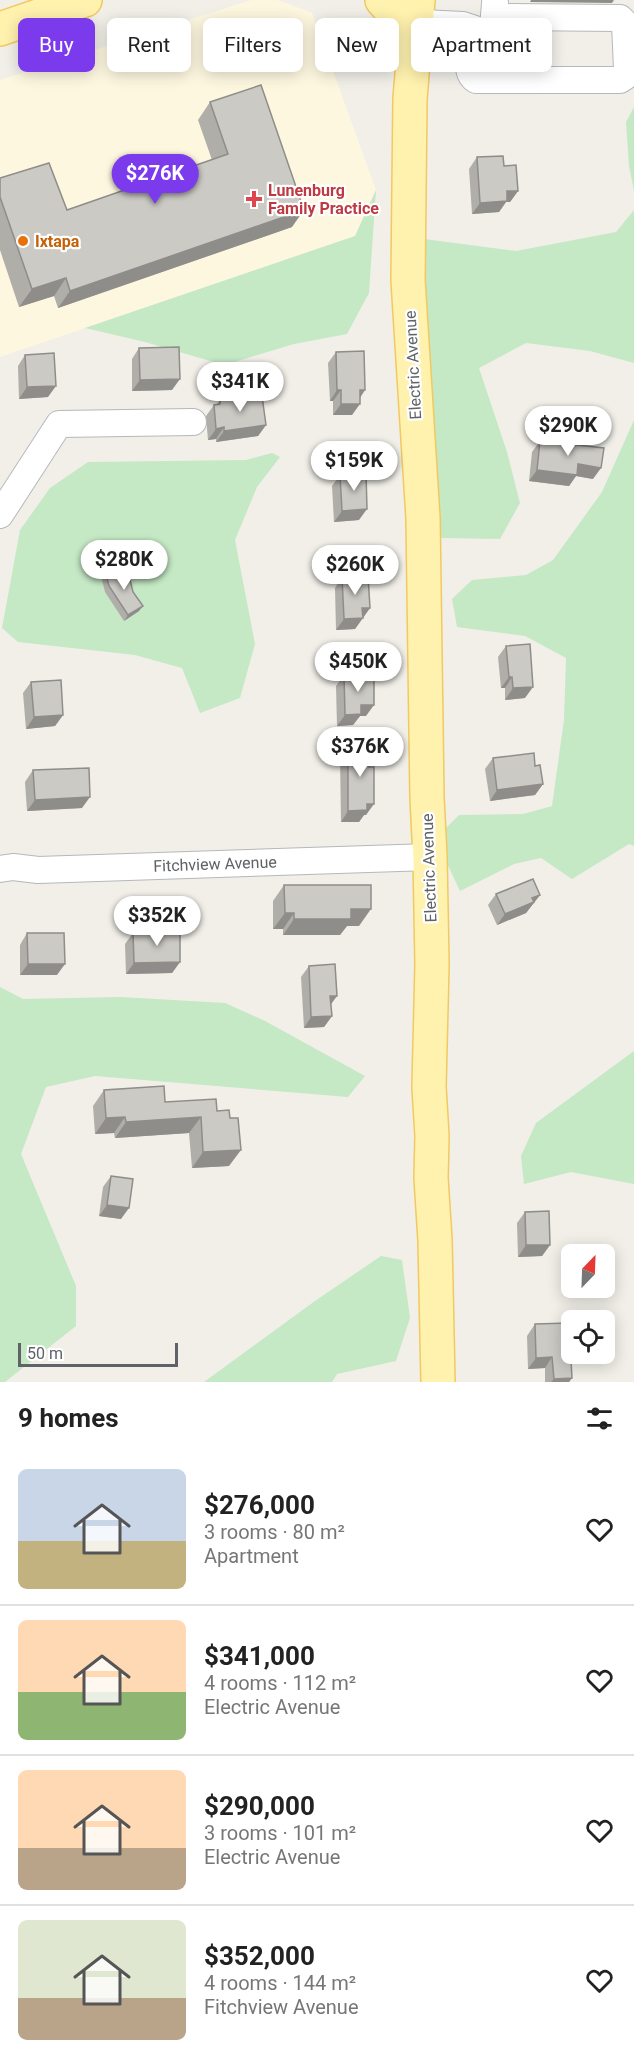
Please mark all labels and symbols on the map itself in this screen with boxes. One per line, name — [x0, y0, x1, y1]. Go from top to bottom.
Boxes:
pin: $276K — [113, 154, 197, 205]
place label: Lunenburg Family Practice — [268, 181, 379, 218]
marker: Lunenburg Family Practice — [245, 190, 263, 208]
place label: Ixtapa — [35, 232, 80, 251]
marker: Ixtapa — [16, 234, 30, 248]
street label: Electric Avenue — [401, 310, 425, 420]
pin: $341K — [198, 362, 282, 413]
pin: $290K — [526, 406, 610, 457]
pin: $159K — [312, 441, 396, 492]
pin: $280K — [82, 540, 166, 591]
pin: $260K — [313, 545, 397, 596]
pin: $450K — [316, 642, 400, 693]
pin: $376K — [318, 727, 402, 778]
street label: Electric Avenue — [418, 813, 440, 923]
street label: Fitchview Avenue — [153, 852, 277, 876]
pin: $352K — [115, 896, 199, 947]
north arrow — [561, 1244, 615, 1298]
scale bar — [18, 1340, 178, 1368]

